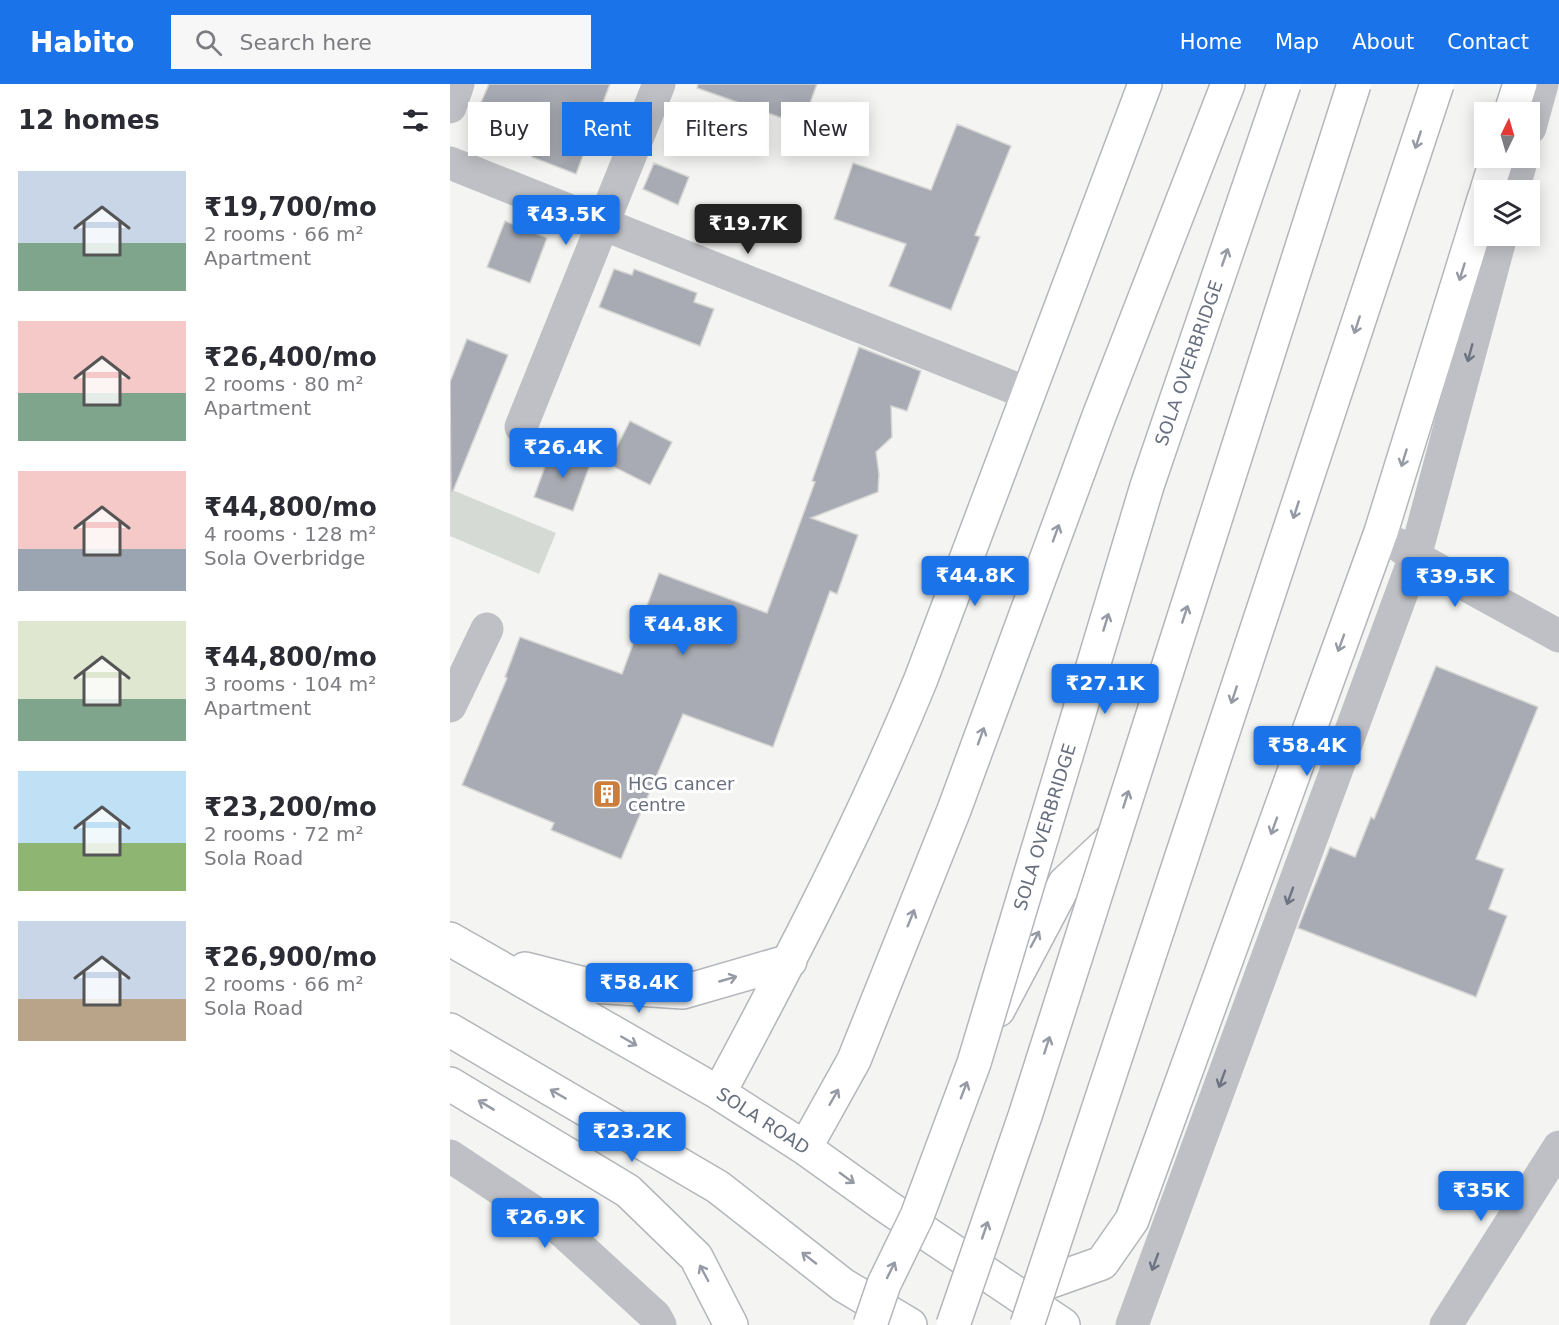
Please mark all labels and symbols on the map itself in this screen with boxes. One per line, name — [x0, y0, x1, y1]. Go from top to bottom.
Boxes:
north arrow — [1474, 102, 1540, 168]
one-way arrow — [1412, 130, 1423, 148]
pin: ₹43.5K — [517, 195, 615, 246]
pin: ₹19.7K — [699, 204, 797, 255]
one-way arrow — [1220, 248, 1231, 267]
one-way arrow — [1455, 262, 1466, 281]
street label: SOLA OVERBRIDGE — [1150, 277, 1227, 448]
one-way arrow — [1351, 315, 1362, 334]
one-way arrow — [1463, 343, 1475, 362]
pin: ₹26.4K — [514, 428, 612, 479]
one-way arrow — [1398, 448, 1409, 467]
one-way arrow — [1289, 500, 1300, 519]
one-way arrow — [1051, 525, 1062, 543]
pin: ₹44.8K — [926, 556, 1024, 607]
pin: ₹39.5K — [1406, 557, 1504, 608]
pin: ₹44.8K — [634, 605, 732, 656]
one-way arrow — [1180, 605, 1191, 624]
one-way arrow — [1101, 613, 1112, 632]
one-way arrow — [1335, 633, 1346, 652]
pin: ₹27.1K — [1056, 664, 1154, 715]
one-way arrow — [1228, 685, 1239, 704]
pin: ₹58.4K — [1258, 726, 1356, 777]
one-way arrow — [977, 727, 988, 746]
street label: SOLA OVERBRIDGE — [1009, 741, 1080, 913]
place label: HCG cancer centre — [628, 773, 735, 815]
building icon: HCG cancer centre — [591, 778, 623, 810]
one-way arrow — [1121, 790, 1132, 809]
one-way arrow — [1268, 816, 1279, 835]
one-way arrow — [1283, 886, 1294, 905]
one-way arrow — [906, 909, 917, 928]
one-way arrow — [1029, 931, 1041, 948]
pin: ₹58.4K — [590, 963, 688, 1014]
one-way arrow — [718, 973, 737, 984]
one-way arrow — [620, 1035, 637, 1047]
one-way arrow — [1043, 1036, 1054, 1055]
one-way arrow — [1216, 1069, 1227, 1088]
one-way arrow — [960, 1081, 971, 1100]
street label: SOLA ROAD — [713, 1083, 814, 1158]
one-way arrow — [550, 1087, 567, 1099]
one-way arrow — [828, 1089, 840, 1106]
one-way arrow — [478, 1099, 495, 1111]
pin: ₹23.2K — [583, 1112, 681, 1163]
pin: ₹35K — [1445, 1171, 1517, 1222]
one-way arrow — [838, 1172, 855, 1184]
pin: ₹26.9K — [496, 1198, 594, 1249]
one-way arrow — [981, 1221, 992, 1240]
one-way arrow — [801, 1251, 817, 1264]
one-way arrow — [1149, 1252, 1160, 1271]
one-way arrow — [885, 1262, 897, 1280]
one-way arrow — [698, 1265, 709, 1283]

